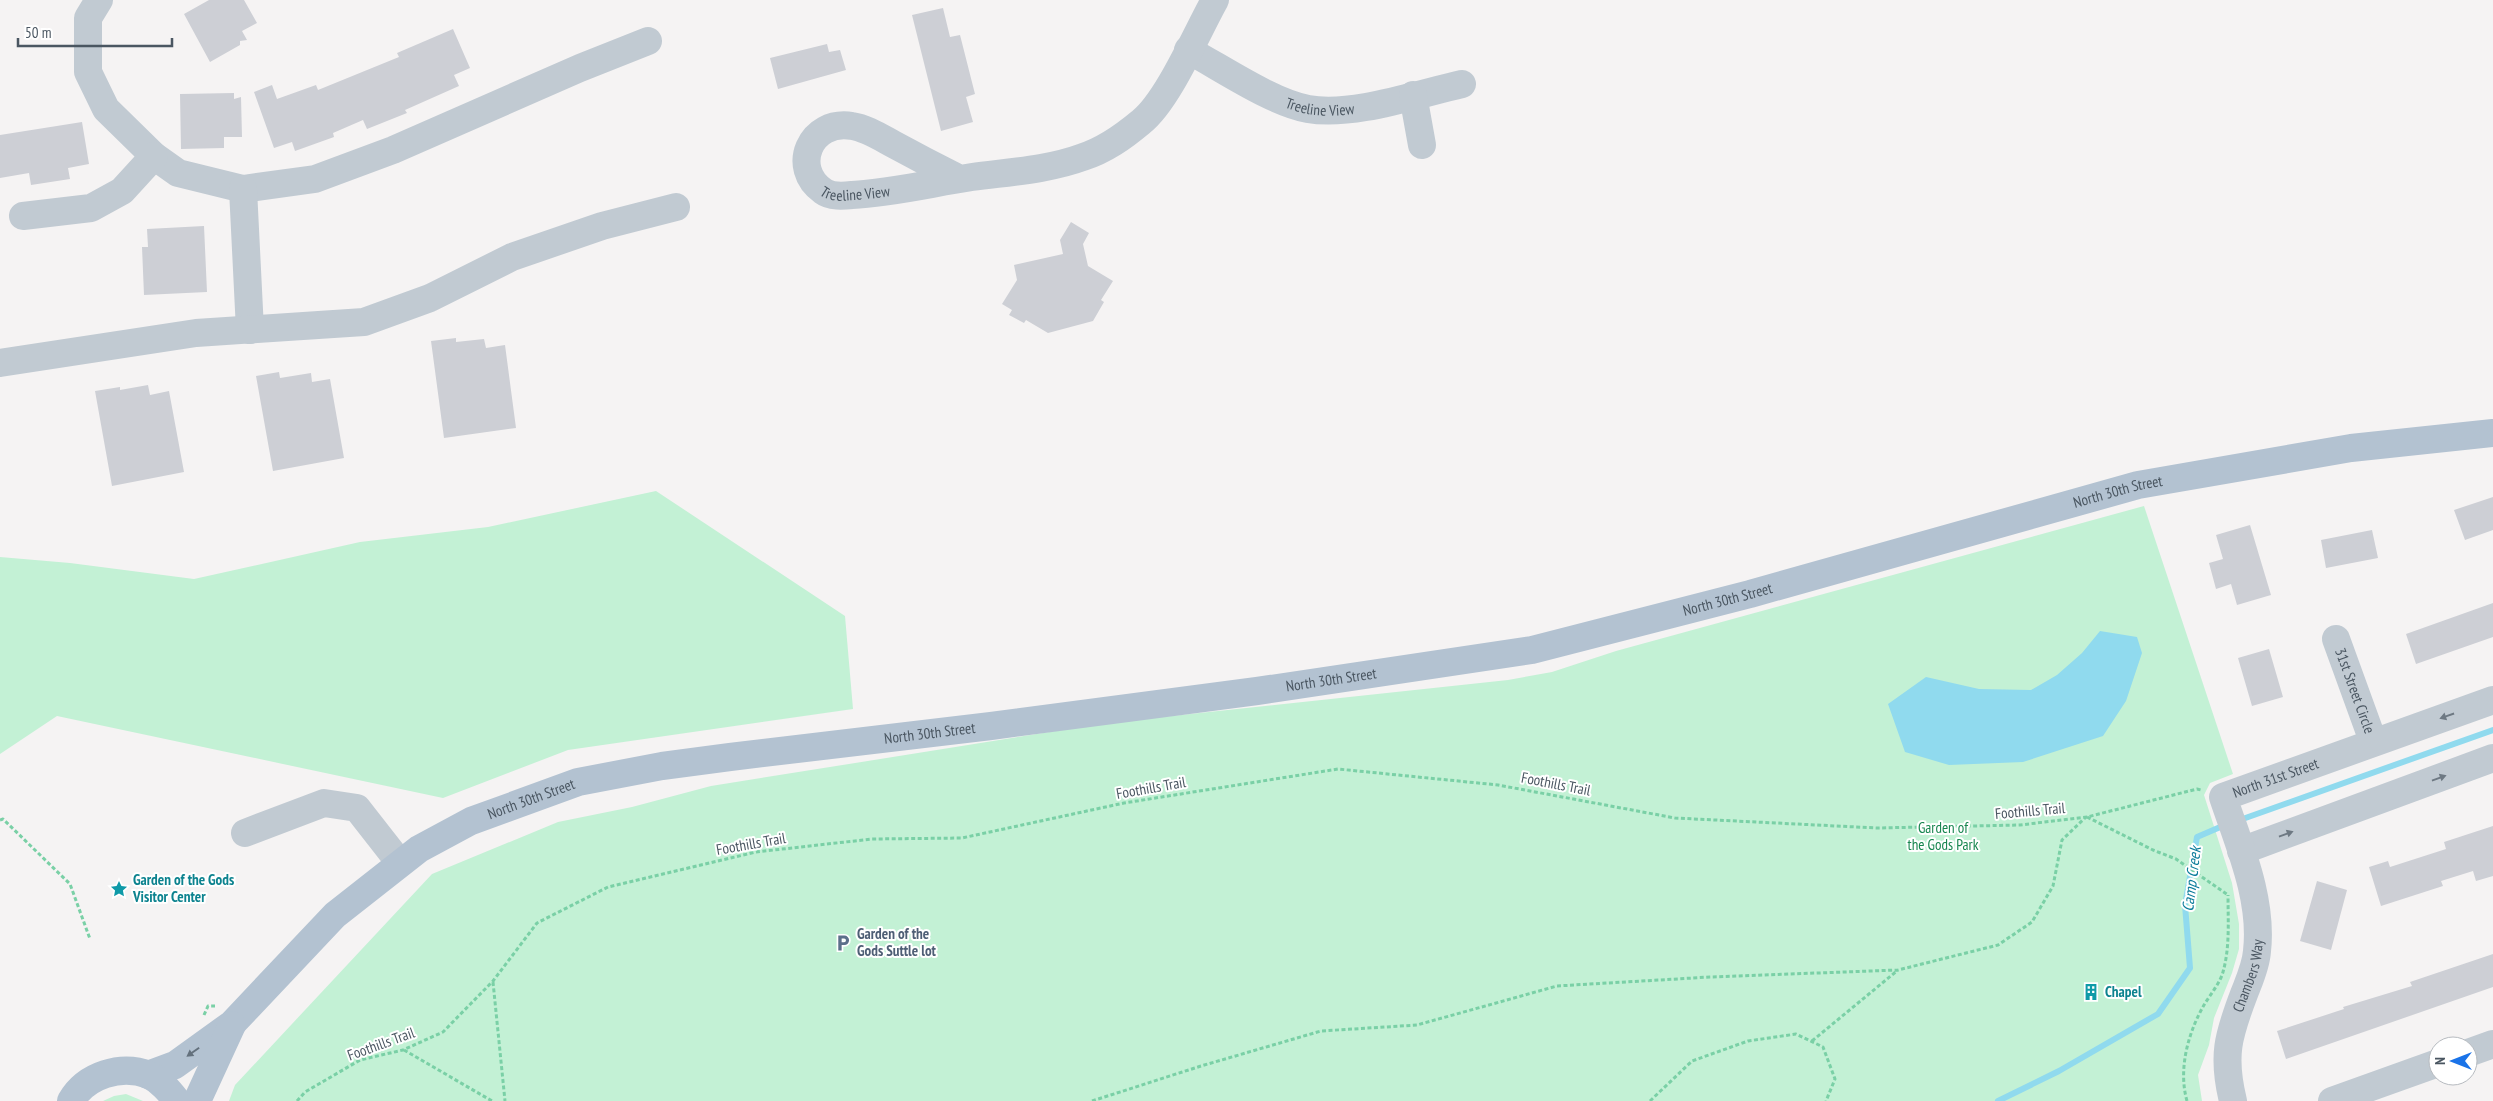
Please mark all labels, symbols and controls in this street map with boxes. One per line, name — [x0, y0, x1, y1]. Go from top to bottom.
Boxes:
scale bar — [18, 15, 171, 47]
text: 50 m — [25, 23, 51, 42]
street label: Treeline View — [1283, 93, 1355, 120]
street label: Treeline View — [817, 181, 891, 205]
street label: North 30th Street — [2071, 471, 2164, 512]
street label: North 30th Street — [1681, 578, 1774, 620]
street label: 31st Street Circle — [2331, 645, 2379, 736]
street label: North 30th Street — [1284, 663, 1378, 696]
one-way arrow — [2439, 712, 2454, 720]
street label: North 30th Street — [883, 718, 976, 748]
street label: North 31st Street — [2230, 753, 2321, 802]
street label: Foothills Trail — [1520, 767, 1593, 800]
street label: Foothills Trail — [1115, 772, 1188, 803]
street label: North 30th Street — [485, 774, 577, 823]
one-way arrow — [2431, 774, 2446, 781]
street label: Foothills Trail — [1994, 798, 2066, 823]
park label: Garden of the Gods Park — [1908, 818, 1979, 854]
street label: Foothills Trail — [715, 828, 788, 859]
one-way arrow — [2279, 830, 2294, 838]
water label: Camp Creek — [2177, 844, 2205, 913]
place label: Garden of the Gods Visitor Center — [132, 870, 234, 906]
place icon: Garden of the Gods Visitor Center — [109, 879, 129, 899]
place label: Garden of the Gods Suttle lot — [857, 924, 937, 960]
parking icon: Garden of the Gods Suttle lot — [833, 933, 853, 953]
street label: Chambers Way — [2228, 938, 2267, 1015]
building icon: Chapel — [2081, 982, 2101, 1002]
place label: Chapel — [2105, 982, 2142, 1001]
street label: Foothills Trail — [345, 1022, 418, 1064]
north arrow — [2428, 1036, 2478, 1086]
one-way arrow — [186, 1047, 199, 1057]
text: N — [2431, 1057, 2449, 1065]

